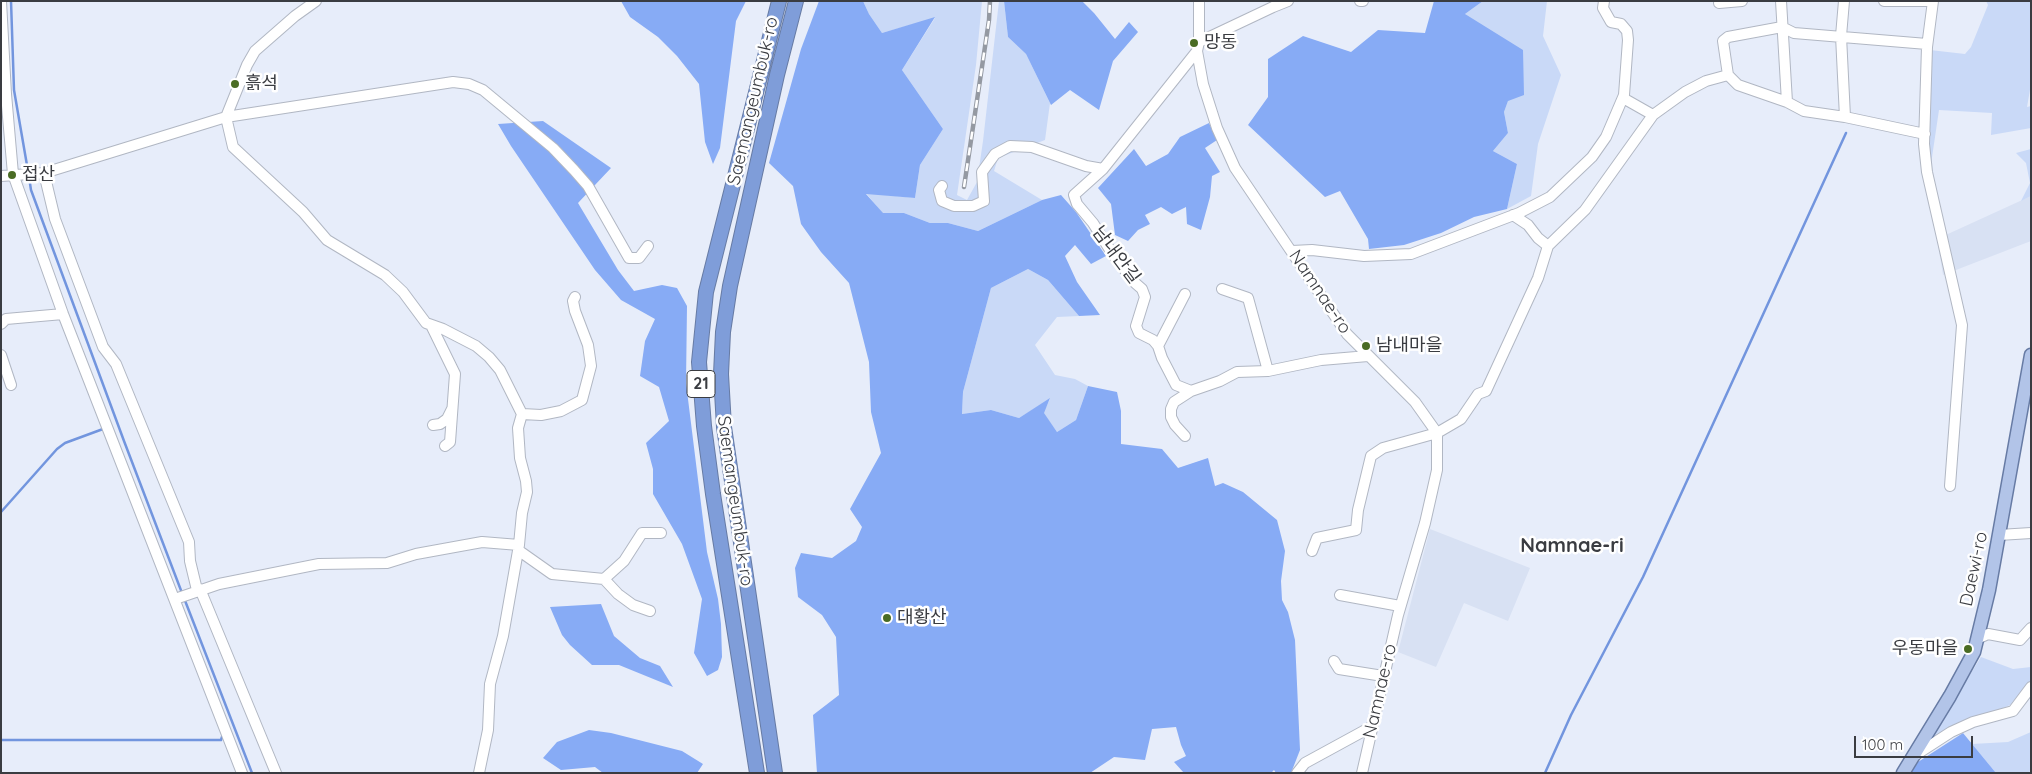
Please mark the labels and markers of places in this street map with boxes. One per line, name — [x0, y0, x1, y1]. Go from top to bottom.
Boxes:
place label: 망동 — [1204, 32, 1237, 54]
marker: 망동 — [1188, 37, 1200, 49]
place label: 흙석 — [245, 73, 278, 95]
marker: 흙석 — [229, 78, 241, 90]
place label: 접산 — [22, 164, 55, 186]
marker: 접산 — [6, 169, 18, 181]
place label: 남내마을 — [1376, 335, 1442, 357]
marker: 남내마을 — [1360, 340, 1372, 352]
place label: 대황산 — [897, 607, 947, 629]
marker: 대황산 — [881, 612, 893, 624]
place label: 우동마을 — [1892, 638, 1958, 660]
marker: 우동마을 — [1962, 643, 1974, 655]

